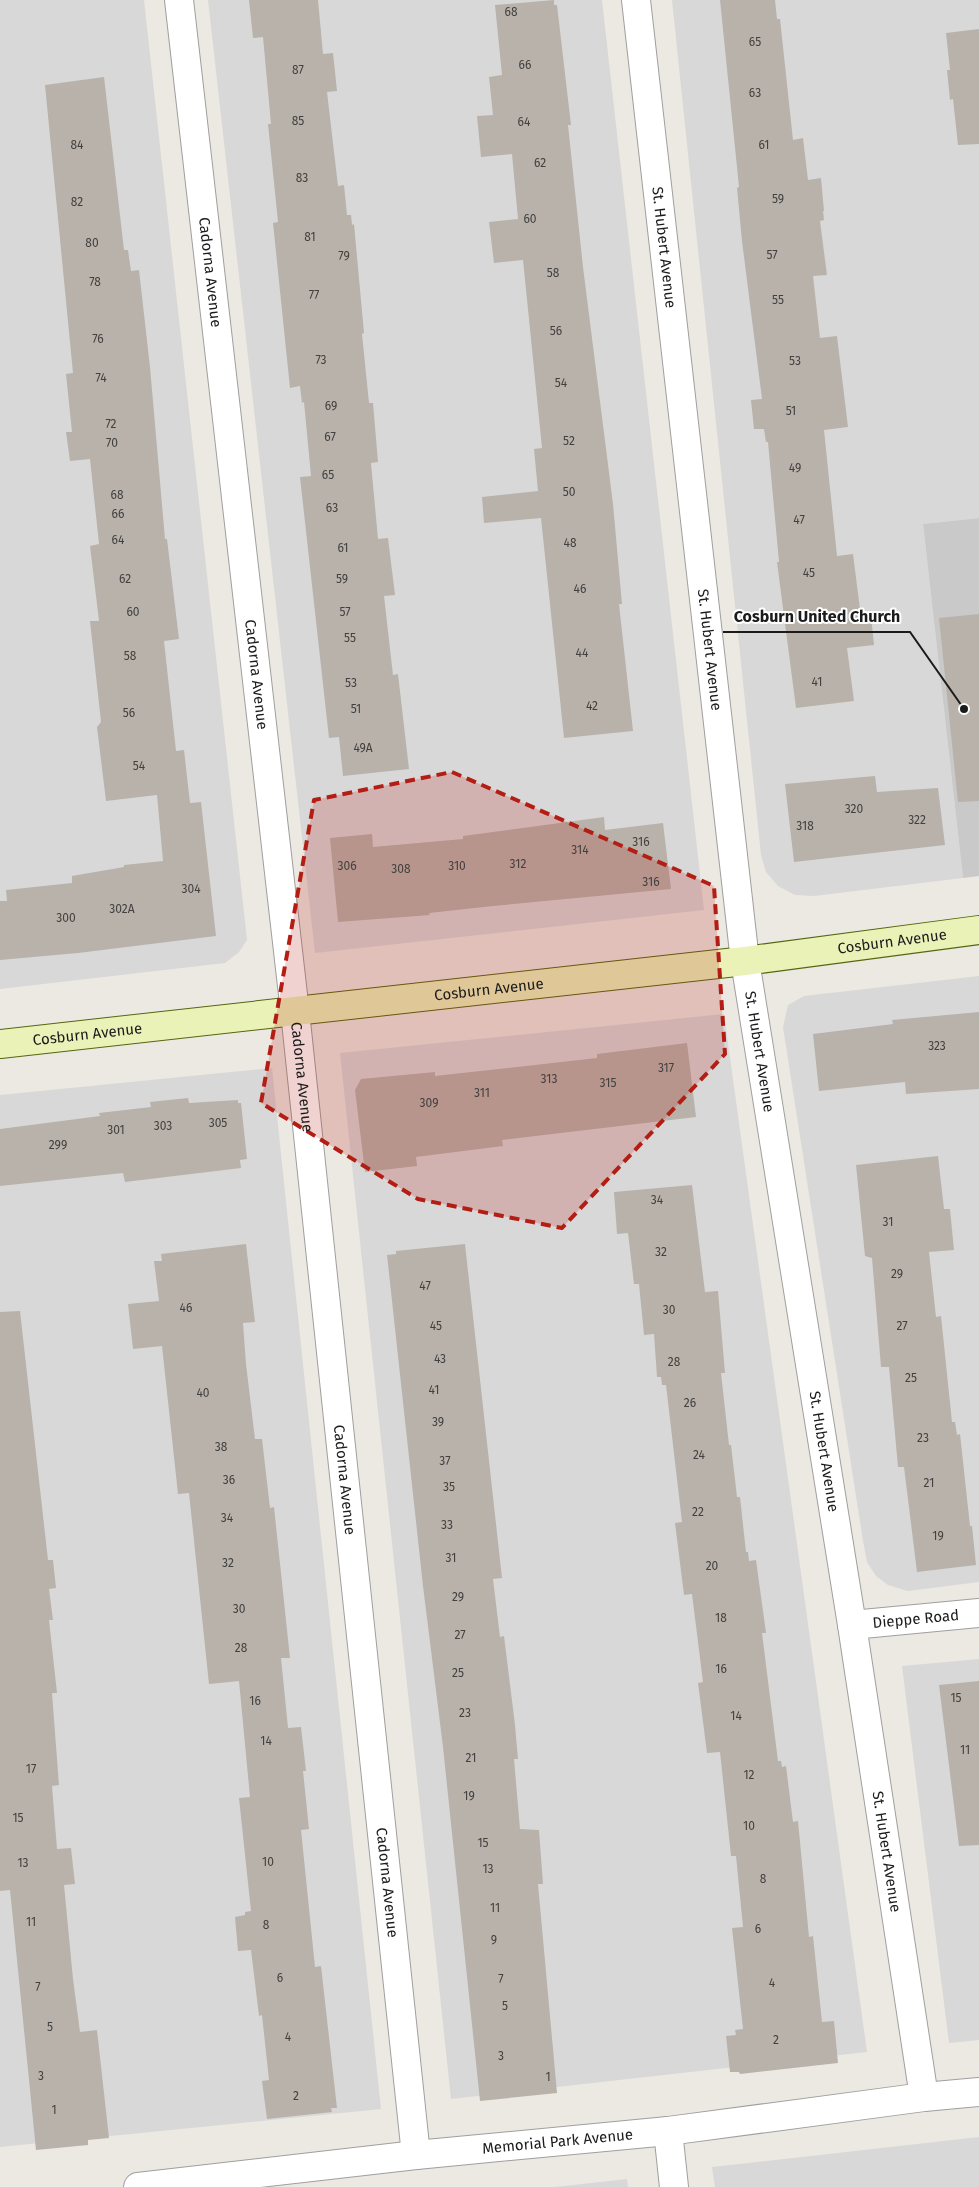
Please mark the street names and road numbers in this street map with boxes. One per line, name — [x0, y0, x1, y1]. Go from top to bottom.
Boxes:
street label: St. Hubert Avenue — [648, 186, 680, 309]
street label: Cadorna Avenue — [195, 216, 225, 328]
street label: St. Hubert Avenue — [694, 588, 726, 712]
street label: Cadorna Avenue — [241, 619, 272, 731]
street label: Cosburn Avenue — [836, 925, 948, 958]
street label: Cosburn Avenue — [433, 974, 545, 1005]
street label: St. Hubert Avenue — [741, 990, 778, 1114]
street label: Cosburn Avenue — [32, 1019, 143, 1049]
street label: Cadorna Avenue — [287, 1021, 317, 1133]
street label: St. Hubert Avenue — [805, 1390, 843, 1513]
street label: Cadorna Avenue — [330, 1424, 359, 1536]
street label: Dieppe Road — [872, 1606, 960, 1632]
street label: St. Hubert Avenue — [868, 1790, 905, 1913]
street label: Cadorna Avenue — [372, 1826, 402, 1939]
street label: Memorial Park Avenue — [481, 2125, 634, 2158]

